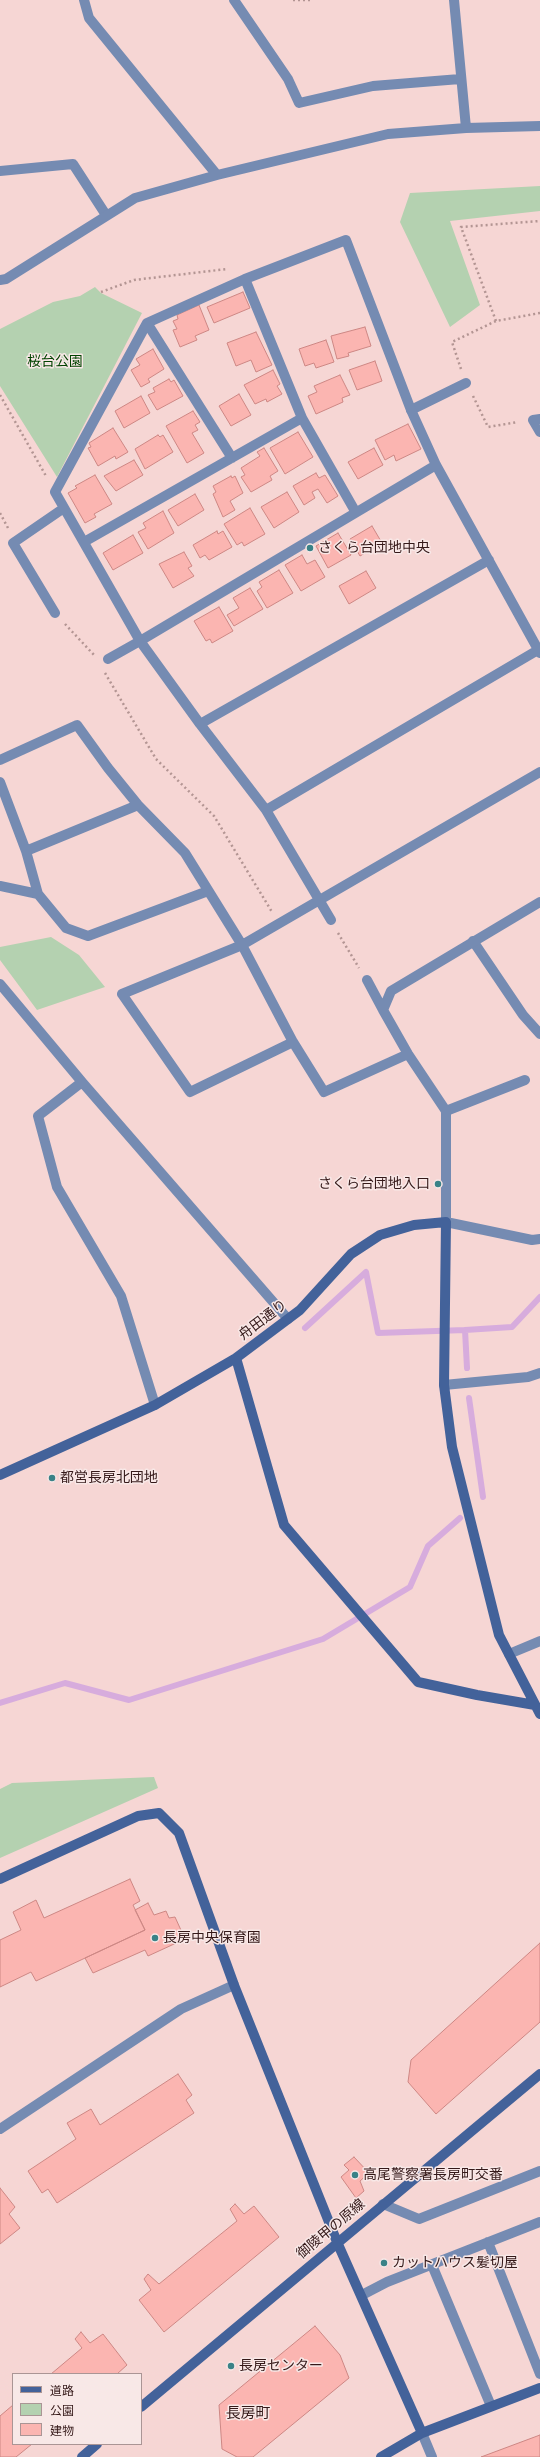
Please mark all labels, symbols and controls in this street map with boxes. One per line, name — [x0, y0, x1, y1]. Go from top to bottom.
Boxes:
park label: 桜台公園 — [27, 354, 83, 370]
place label: さくら台団地中央 — [318, 540, 430, 556]
marker: さくら台団地中央 — [305, 543, 315, 553]
place label: さくら台団地入口 — [318, 1176, 430, 1192]
marker: さくら台団地入口 — [433, 1179, 443, 1189]
street label: 舟田通り — [236, 1296, 290, 1344]
place label: 都営長房北団地 — [60, 1470, 158, 1486]
marker: 都営長房北団地 — [47, 1473, 57, 1483]
place label: 長房中央保育園 — [163, 1930, 261, 1946]
marker: 長房中央保育園 — [150, 1933, 160, 1943]
place label: 高尾警察署長房町交番 — [363, 2167, 503, 2183]
marker: 高尾警察署長房町交番 — [350, 2170, 360, 2180]
street label: 御陵甲の原線 — [293, 2196, 369, 2262]
place label: カットハウス髪切屋 — [392, 2255, 518, 2271]
marker: カットハウス髪切屋 — [379, 2258, 389, 2268]
place label: 長房センター — [239, 2358, 323, 2374]
marker: 長房センター — [226, 2361, 236, 2371]
legend — [12, 2373, 142, 2445]
text: 道路 — [50, 2383, 74, 2398]
text: 公園 — [50, 2403, 74, 2418]
district label: 長房町 — [226, 2405, 270, 2423]
text: 建物 — [50, 2423, 74, 2438]

